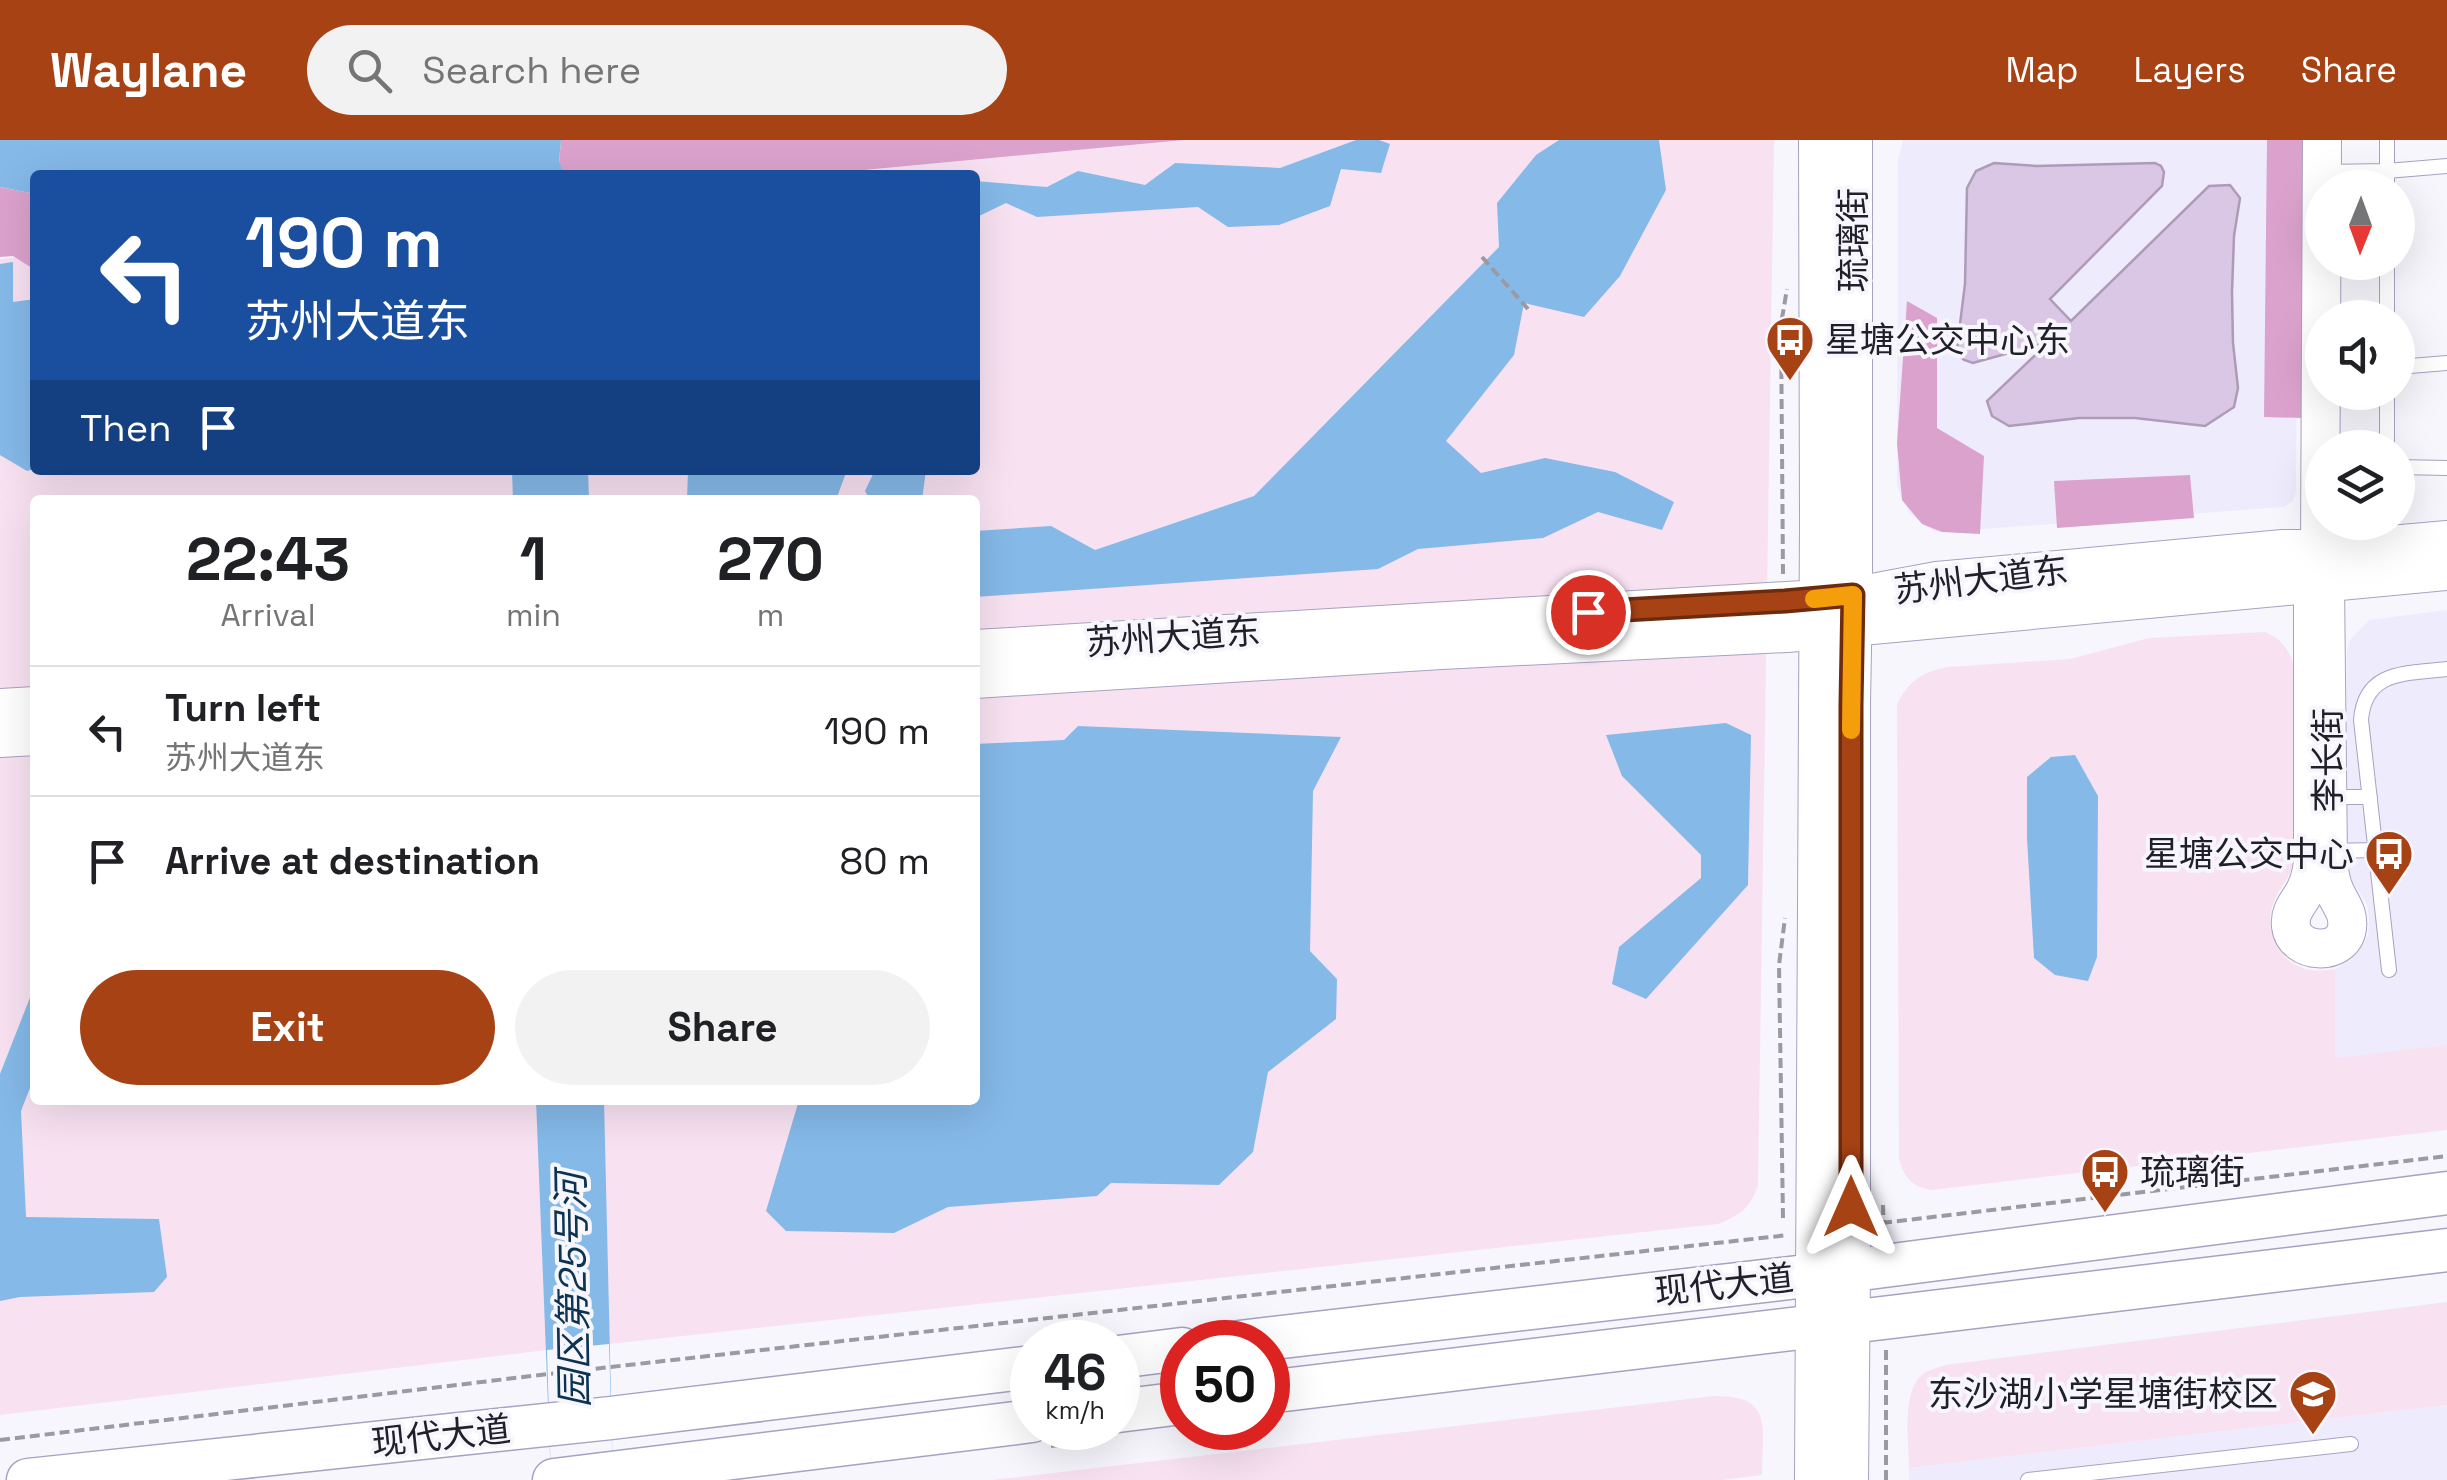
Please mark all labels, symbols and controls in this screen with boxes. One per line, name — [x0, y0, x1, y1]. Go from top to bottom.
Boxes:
search box — [307, 25, 1007, 115]
text: Waylane — [50, 40, 247, 101]
icon: search — [342, 43, 397, 98]
text: Search here — [422, 46, 641, 94]
text: Map — [2005, 48, 2078, 92]
text: Layers — [2133, 48, 2246, 92]
text: Share — [2301, 48, 2397, 92]
north arrow — [2305, 170, 2415, 280]
map controls — [2305, 170, 2415, 540]
street label: 琉璃街 — [1831, 187, 1875, 293]
text: 190 m — [245, 198, 443, 287]
icon: left — [80, 210, 210, 340]
text: 苏州大道东 — [245, 293, 470, 350]
button: sound — [2305, 300, 2415, 410]
bus stop icon: 星塘公交中心东 — [1764, 314, 1816, 382]
place label: 星塘公交中心东 — [1825, 318, 2070, 362]
icon: arrive — [191, 400, 246, 455]
text: Then — [80, 404, 171, 452]
button: layers — [2305, 430, 2415, 540]
text: 22:43 — [186, 521, 350, 598]
text: 1 — [520, 521, 547, 598]
text: 270 — [717, 521, 824, 598]
street label: 苏州大道东 — [1891, 547, 2071, 613]
pin — [1546, 570, 1631, 655]
icon: arrive — [1561, 585, 1616, 640]
text: Arrival — [220, 595, 316, 635]
text: min — [506, 595, 561, 635]
text: m — [757, 595, 784, 635]
street label: 苏州大道东 — [1084, 609, 1262, 665]
text: Turn left — [165, 684, 321, 732]
icon: left — [80, 704, 135, 759]
text: 190 m — [824, 707, 930, 755]
street label: 李长街 — [2306, 707, 2350, 813]
text: 苏州大道东 — [165, 738, 325, 778]
bus stop icon: 星塘公交中心 — [2363, 828, 2415, 896]
place label: 星塘公交中心 — [2144, 832, 2354, 876]
icon: arrive — [80, 834, 135, 889]
text: Arrive at destination — [165, 837, 540, 885]
text: 80 m — [840, 837, 930, 885]
button: Exit — [80, 970, 495, 1085]
button: Share — [515, 970, 930, 1085]
bus stop icon: 琉璃街 — [2079, 1146, 2131, 1214]
place label: 琉璃街 — [2140, 1150, 2245, 1194]
position arrow — [1799, 1155, 1903, 1259]
water label: 园区第25号河 — [547, 1165, 599, 1408]
street label: 现代大道 — [1652, 1256, 1796, 1314]
speed limit sign: 50 — [1160, 1320, 1290, 1450]
text: 46 — [1044, 1341, 1106, 1405]
school or university icon: 东沙湖小学星塘街校区 — [2287, 1368, 2339, 1436]
place label: 东沙湖小学星塘街校区 — [1928, 1372, 2278, 1416]
text: km/h — [1045, 1394, 1105, 1426]
street label: 现代大道 — [369, 1407, 513, 1465]

